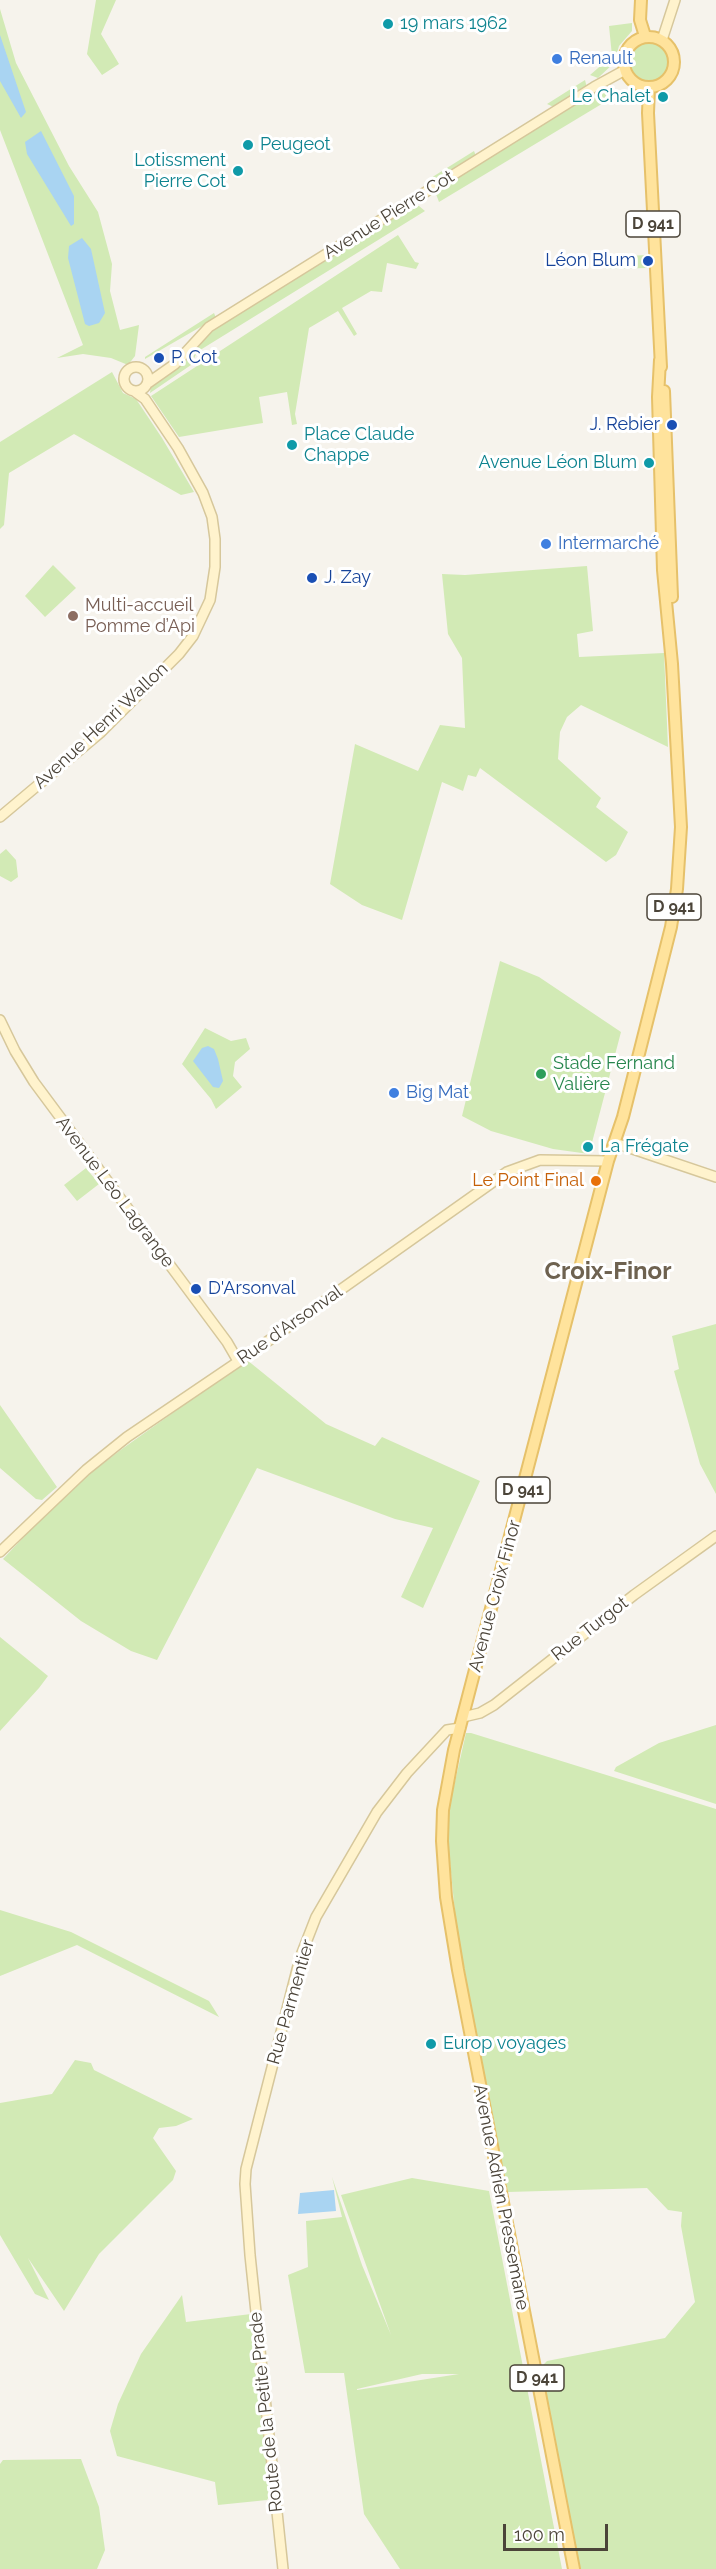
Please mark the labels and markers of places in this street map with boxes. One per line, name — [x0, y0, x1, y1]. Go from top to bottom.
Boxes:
place label: 19 mars 1962 — [400, 13, 507, 35]
marker: 19 mars 1962 — [381, 17, 395, 31]
place label: Renault — [569, 48, 633, 70]
marker: Renault — [550, 52, 564, 66]
place label: Le Chalet — [571, 86, 651, 108]
marker: Le Chalet — [656, 90, 670, 104]
place label: Peugeot — [260, 134, 331, 156]
marker: Peugeot — [241, 138, 255, 152]
place label: Lotissment Pierre Cot — [134, 150, 226, 192]
marker: Lotissment Pierre Cot — [231, 164, 245, 178]
place label: Léon Blum — [545, 250, 636, 272]
marker: Léon Blum — [641, 254, 655, 268]
place label: P. Cot — [171, 347, 218, 369]
marker: P. Cot — [152, 351, 166, 365]
place label: J. Rebier — [590, 414, 660, 436]
marker: J. Rebier — [665, 418, 679, 432]
place label: Place Claude Chappe — [304, 424, 414, 466]
marker: Place Claude Chappe — [285, 438, 299, 452]
place label: Avenue Léon Blum — [478, 452, 637, 474]
marker: Avenue Léon Blum — [642, 456, 656, 470]
place label: Intermarché — [558, 533, 659, 555]
marker: Intermarché — [539, 537, 553, 551]
place label: J. Zay — [324, 567, 371, 589]
marker: J. Zay — [305, 571, 319, 585]
place label: Multi-accueil Pomme d’Api — [85, 595, 195, 638]
marker: Multi-accueil Pomme d’Api — [66, 609, 80, 623]
place label: Stade Fernand Valière — [553, 1053, 675, 1096]
marker: Stade Fernand Valière — [534, 1067, 548, 1081]
place label: Big Mat — [406, 1082, 469, 1104]
marker: Big Mat — [387, 1086, 401, 1100]
place label: La Frégate — [600, 1136, 689, 1158]
marker: La Frégate — [581, 1140, 595, 1154]
place label: Le Point Final — [472, 1170, 584, 1192]
marker: Le Point Final — [589, 1174, 603, 1188]
place label: D'Arsonval — [208, 1278, 295, 1300]
marker: D'Arsonval — [189, 1282, 203, 1296]
place label: Europ voyages — [443, 2033, 566, 2055]
marker: Europ voyages — [424, 2037, 438, 2051]

